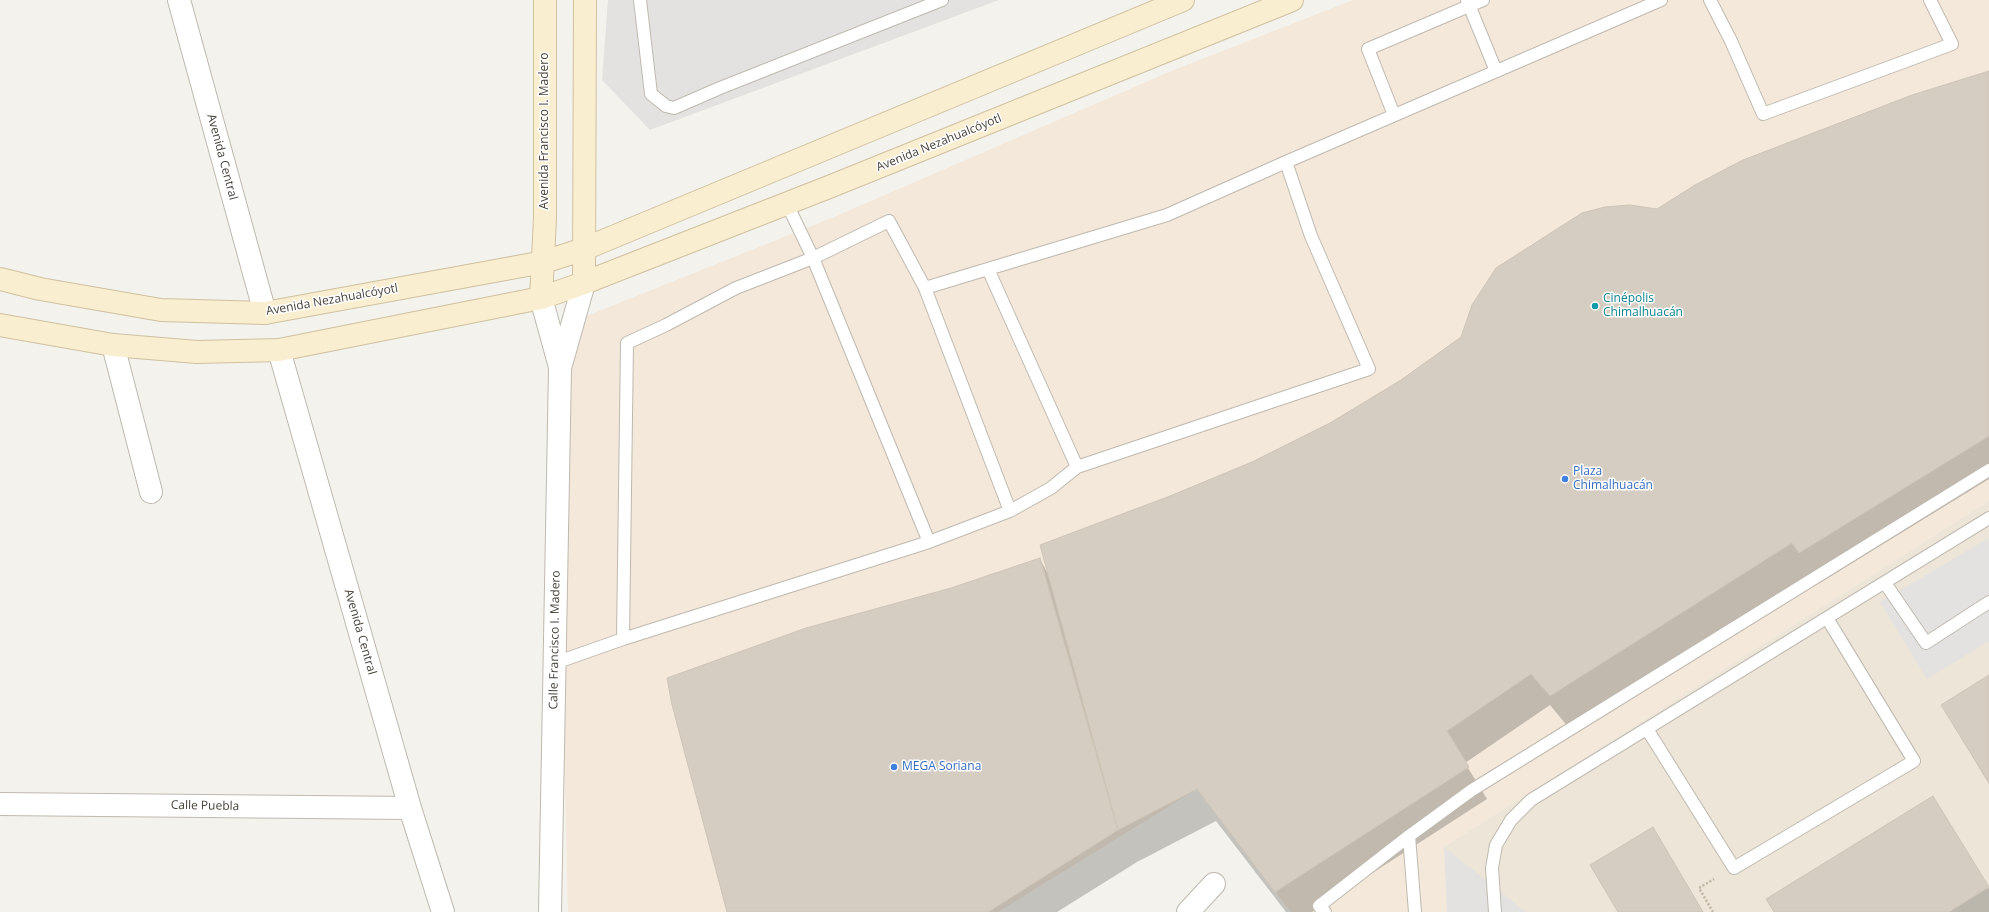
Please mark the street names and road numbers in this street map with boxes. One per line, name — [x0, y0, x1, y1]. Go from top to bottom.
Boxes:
street label: Avenida Francisco I. Madero — [538, 53, 552, 209]
street label: Avenida Nezahualcóyotl — [874, 111, 1004, 175]
street label: Avenida Central — [204, 112, 240, 202]
street label: Avenida Nezahualcóyotl — [265, 281, 399, 319]
street label: Calle Francisco I. Madero — [547, 570, 563, 710]
street label: Avenida Central — [341, 588, 379, 676]
street label: Calle Puebla — [171, 798, 239, 814]

